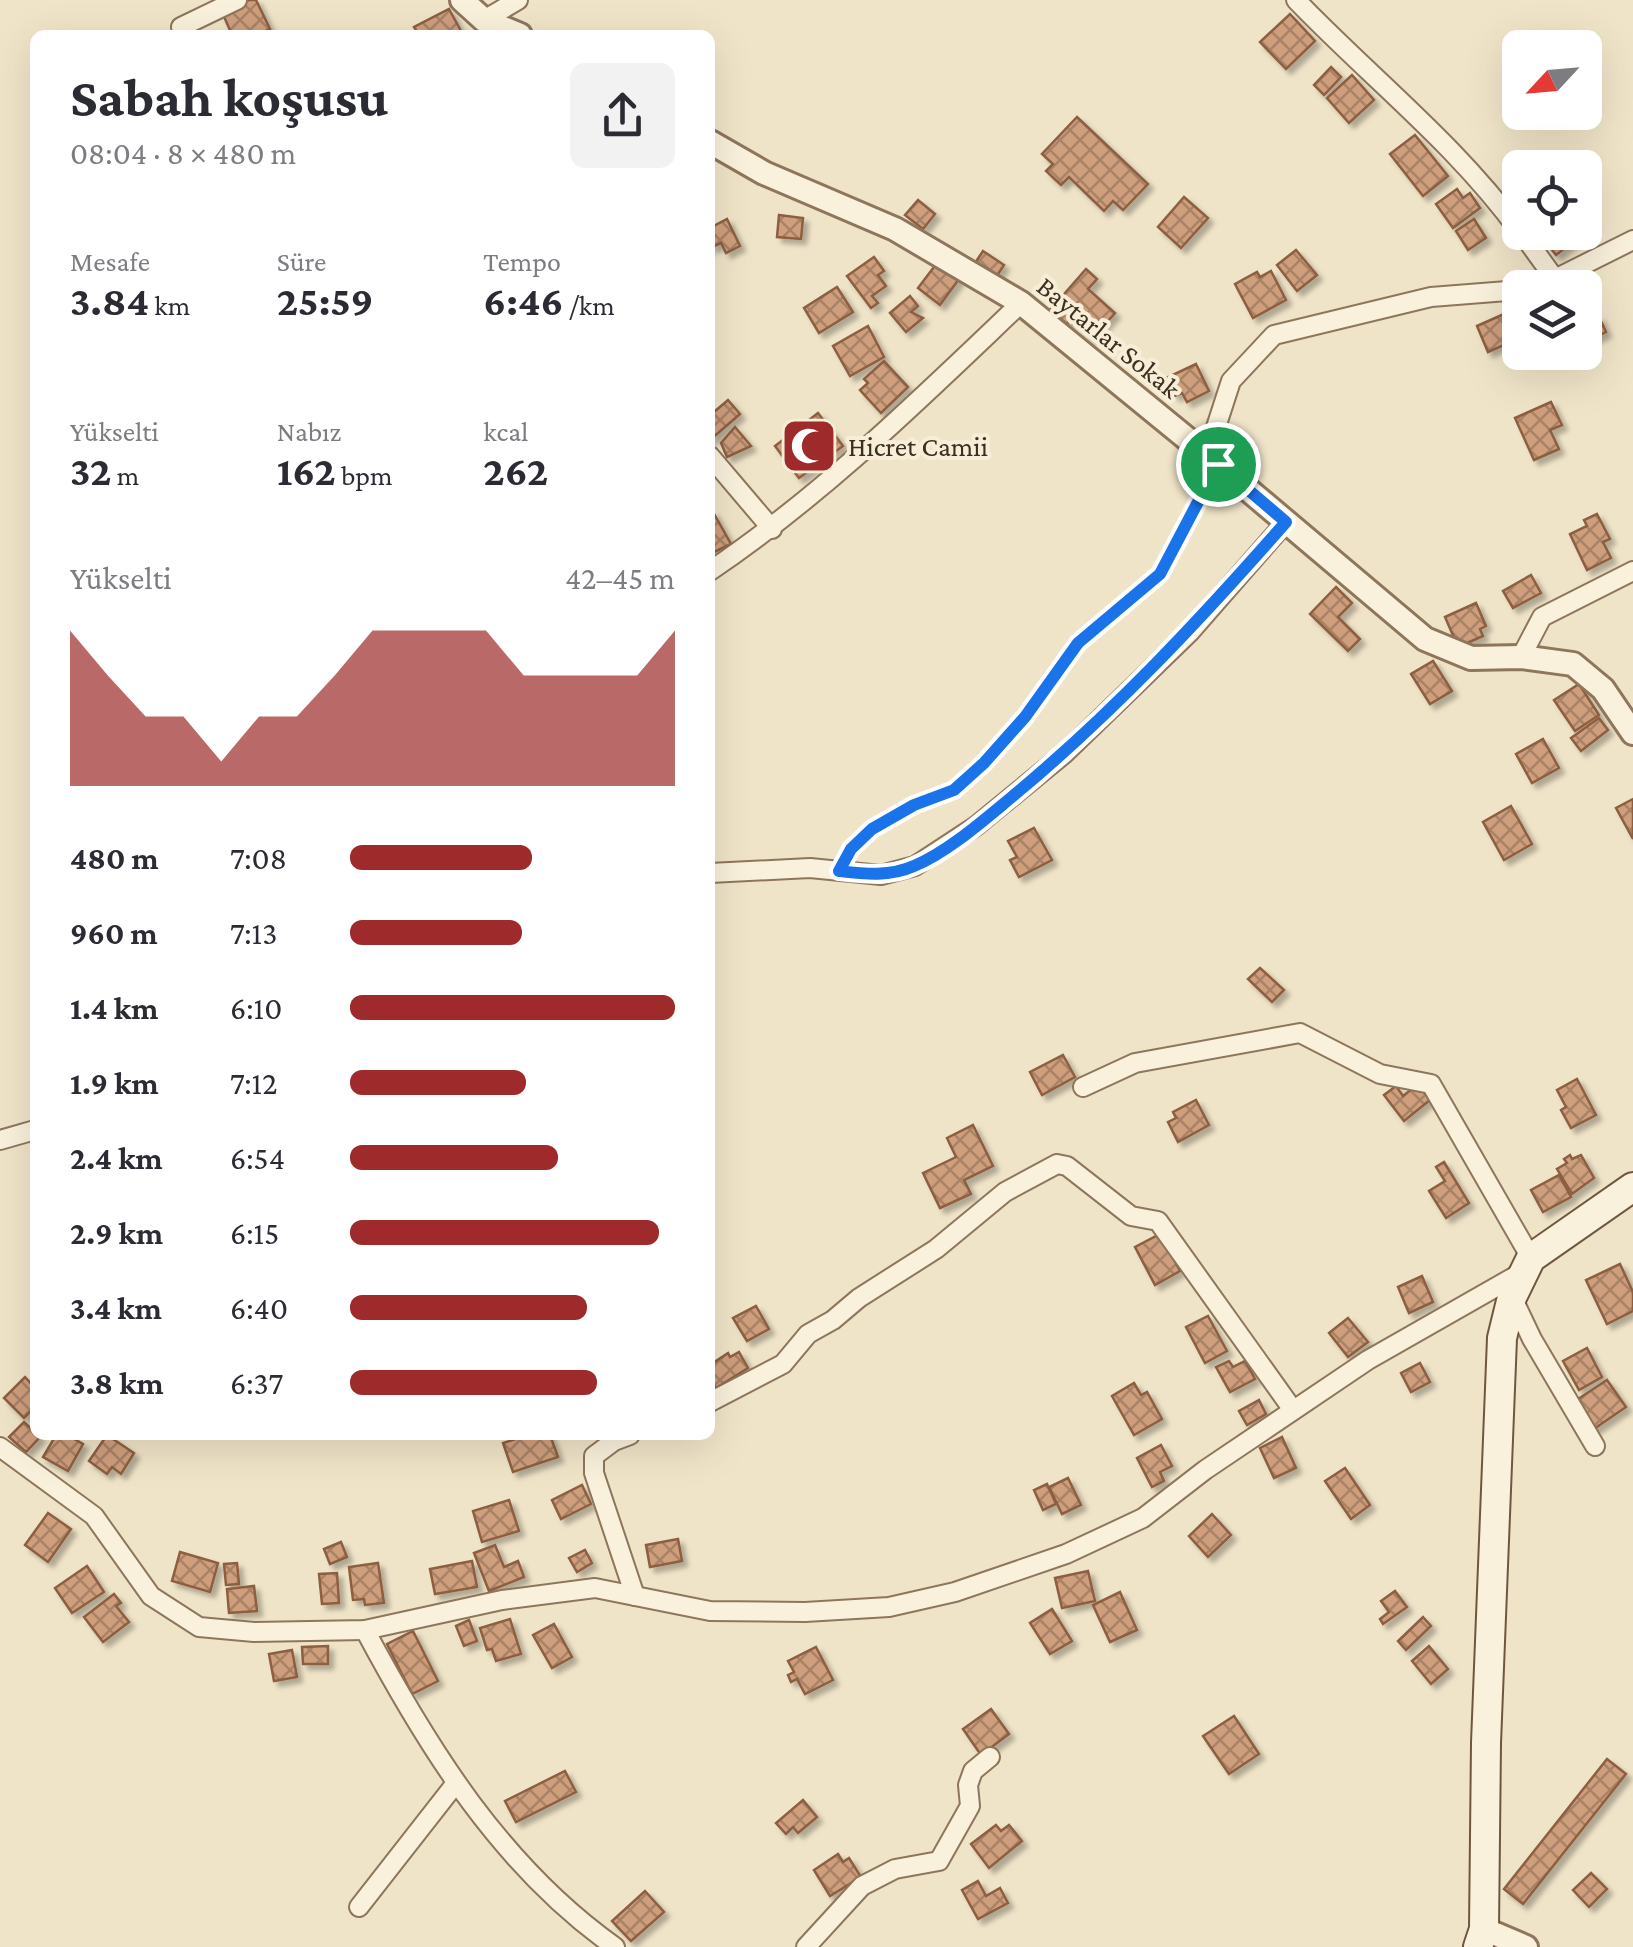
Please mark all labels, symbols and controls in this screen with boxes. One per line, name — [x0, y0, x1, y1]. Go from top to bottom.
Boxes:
north arrow — [1502, 30, 1602, 130]
map controls — [1502, 30, 1602, 370]
button: share — [570, 63, 675, 168]
text: Sabah koşusu — [70, 67, 388, 128]
text: 08:04 · 8 × 480 m — [70, 135, 296, 171]
button: locate — [1502, 150, 1602, 250]
text: Mesafe — [70, 246, 150, 277]
text: Süre — [277, 246, 326, 277]
text: Tempo — [483, 246, 561, 277]
street label: Baytarlar Sokak — [1031, 270, 1187, 405]
button: layers — [1502, 270, 1602, 370]
text: 3.84 — [70, 277, 149, 324]
text: 25:59 — [277, 277, 373, 324]
text: 6:46 — [483, 277, 564, 324]
text: km — [149, 290, 190, 321]
text: /km — [564, 290, 615, 321]
text: Yükselti — [70, 416, 159, 447]
text: Nabız — [277, 416, 341, 447]
text: kcal — [483, 416, 528, 447]
mosque icon: Hicret Camii — [779, 416, 839, 476]
pin — [1176, 422, 1261, 507]
place label: Hicret Camii — [848, 431, 988, 462]
icon: arrive — [1191, 437, 1246, 492]
text: 32 — [70, 447, 112, 494]
text: 162 — [277, 447, 336, 494]
text: 262 — [483, 447, 548, 494]
text: m — [112, 460, 139, 491]
text: bpm — [336, 460, 393, 491]
text: Yükselti — [70, 560, 172, 596]
text: 42–45 m — [565, 560, 675, 596]
text: 480 m — [70, 840, 159, 876]
text: 7:08 — [230, 840, 287, 876]
text: 960 m — [70, 915, 158, 951]
text: 7:13 — [230, 915, 277, 951]
text: 1.4 km — [70, 990, 158, 1026]
text: 6:10 — [230, 990, 282, 1026]
text: 1.9 km — [70, 1065, 159, 1101]
text: 7:12 — [230, 1065, 277, 1101]
text: 2.4 km — [70, 1140, 163, 1176]
text: 6:54 — [230, 1140, 285, 1176]
text: 2.9 km — [70, 1215, 163, 1251]
text: 6:15 — [230, 1215, 279, 1251]
text: 3.4 km — [70, 1290, 162, 1326]
text: 6:40 — [230, 1290, 288, 1326]
text: 3.8 km — [70, 1365, 164, 1401]
text: 6:37 — [230, 1365, 283, 1401]

